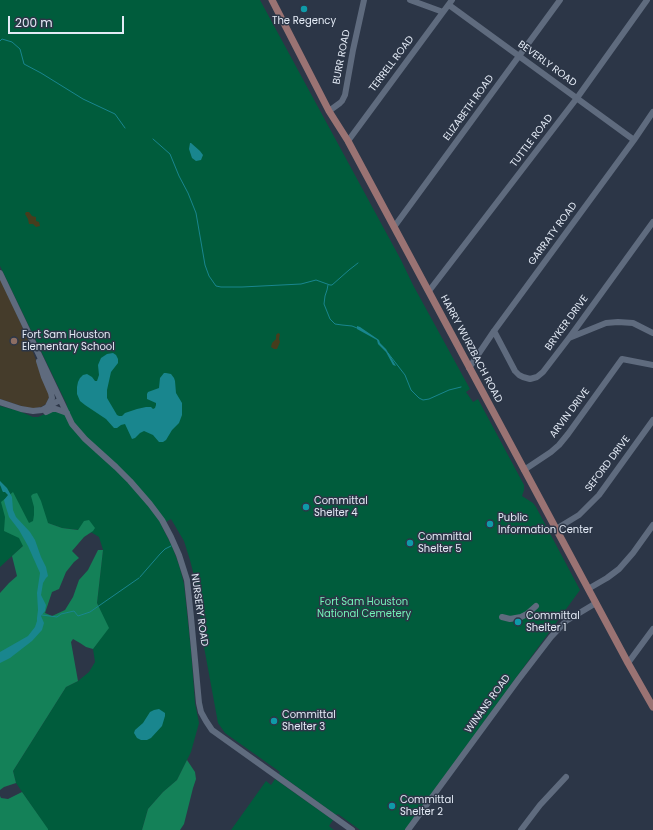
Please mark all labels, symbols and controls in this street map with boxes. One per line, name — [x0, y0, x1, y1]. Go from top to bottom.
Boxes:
marker: The Regency — [299, 4, 309, 14]
scale bar — [10, 8, 126, 34]
text: 200 m — [15, 14, 53, 31]
place label: The Regency — [272, 15, 336, 27]
street label: BURR ROAD — [331, 29, 353, 85]
street label: TERRELL ROAD — [367, 34, 417, 94]
street label: BEVERLY ROAD — [515, 39, 579, 89]
street label: ELIZABETH ROAD — [441, 73, 497, 143]
street label: TUTTLE ROAD — [508, 112, 556, 170]
street label: GARRATY ROAD — [526, 200, 580, 268]
street label: HARRY WURZBACH ROAD — [437, 293, 505, 405]
street label: BRYKER DRIVE — [543, 293, 591, 353]
place label: Fort Sam Houston Elementary School — [22, 329, 115, 352]
marker: Fort Sam Houston Elementary School — [9, 336, 19, 346]
street label: ARVIN DRIVE — [547, 386, 593, 440]
street label: SEFORD DRIVE — [583, 434, 633, 494]
place label: Committal Shelter 4 — [314, 495, 368, 518]
marker: Committal Shelter 4 — [301, 502, 311, 512]
place label: Public Information Center — [498, 512, 593, 536]
marker: Public Information Center — [485, 519, 495, 529]
place label: Committal Shelter 5 — [418, 531, 472, 554]
marker: Committal Shelter 5 — [405, 538, 415, 548]
street label: NURSERY ROAD — [188, 573, 210, 647]
park label: Fort Sam Houston National Cemetery — [317, 596, 411, 620]
place label: Committal Shelter 1 — [526, 610, 580, 634]
marker: Committal Shelter 1 — [513, 617, 523, 627]
street label: WINANS ROAD — [463, 672, 513, 736]
place label: Committal Shelter 3 — [282, 709, 336, 732]
marker: Committal Shelter 3 — [269, 716, 279, 726]
place label: Committal Shelter 2 — [400, 794, 454, 818]
marker: Committal Shelter 2 — [387, 801, 397, 811]

